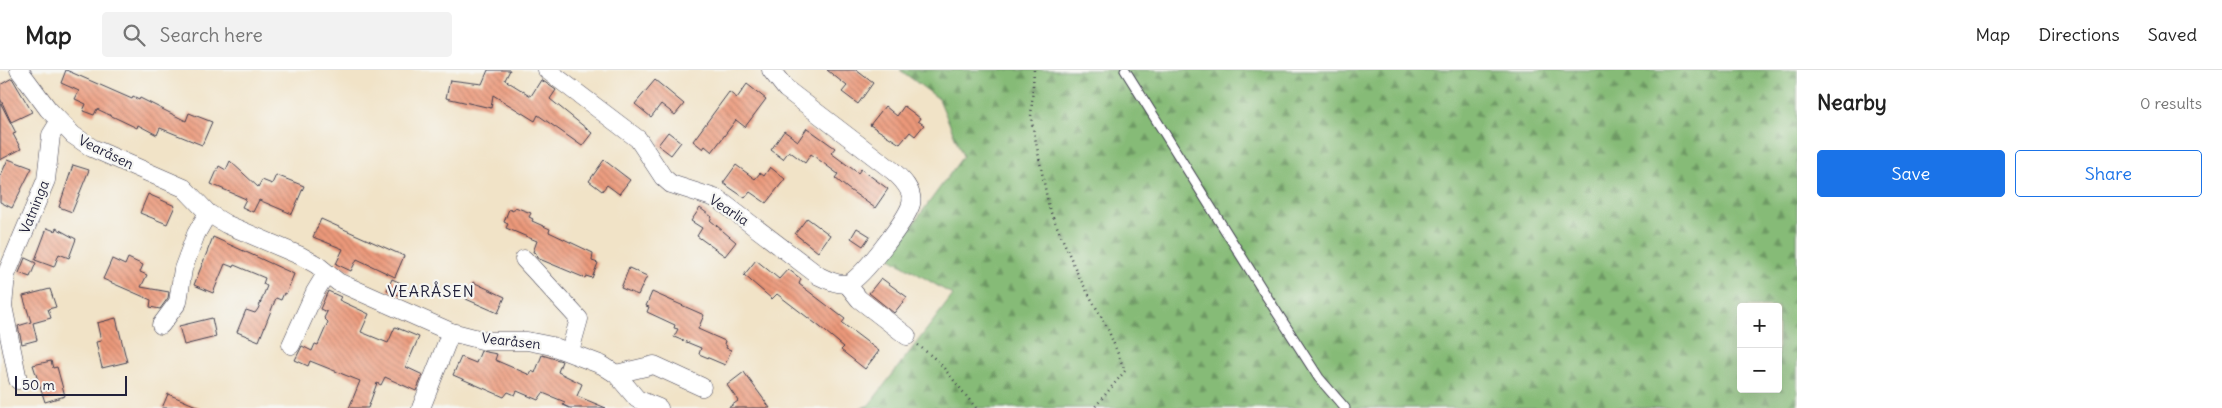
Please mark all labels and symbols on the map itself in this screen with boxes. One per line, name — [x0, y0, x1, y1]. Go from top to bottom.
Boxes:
street label: Vearåsen — [75, 131, 137, 173]
street label: Vatninga — [15, 178, 53, 236]
street label: Vearlia — [706, 191, 752, 229]
district label: VEARÅSEN — [387, 281, 475, 301]
street label: Vearåsen — [481, 329, 541, 353]
scale bar — [15, 373, 128, 396]

